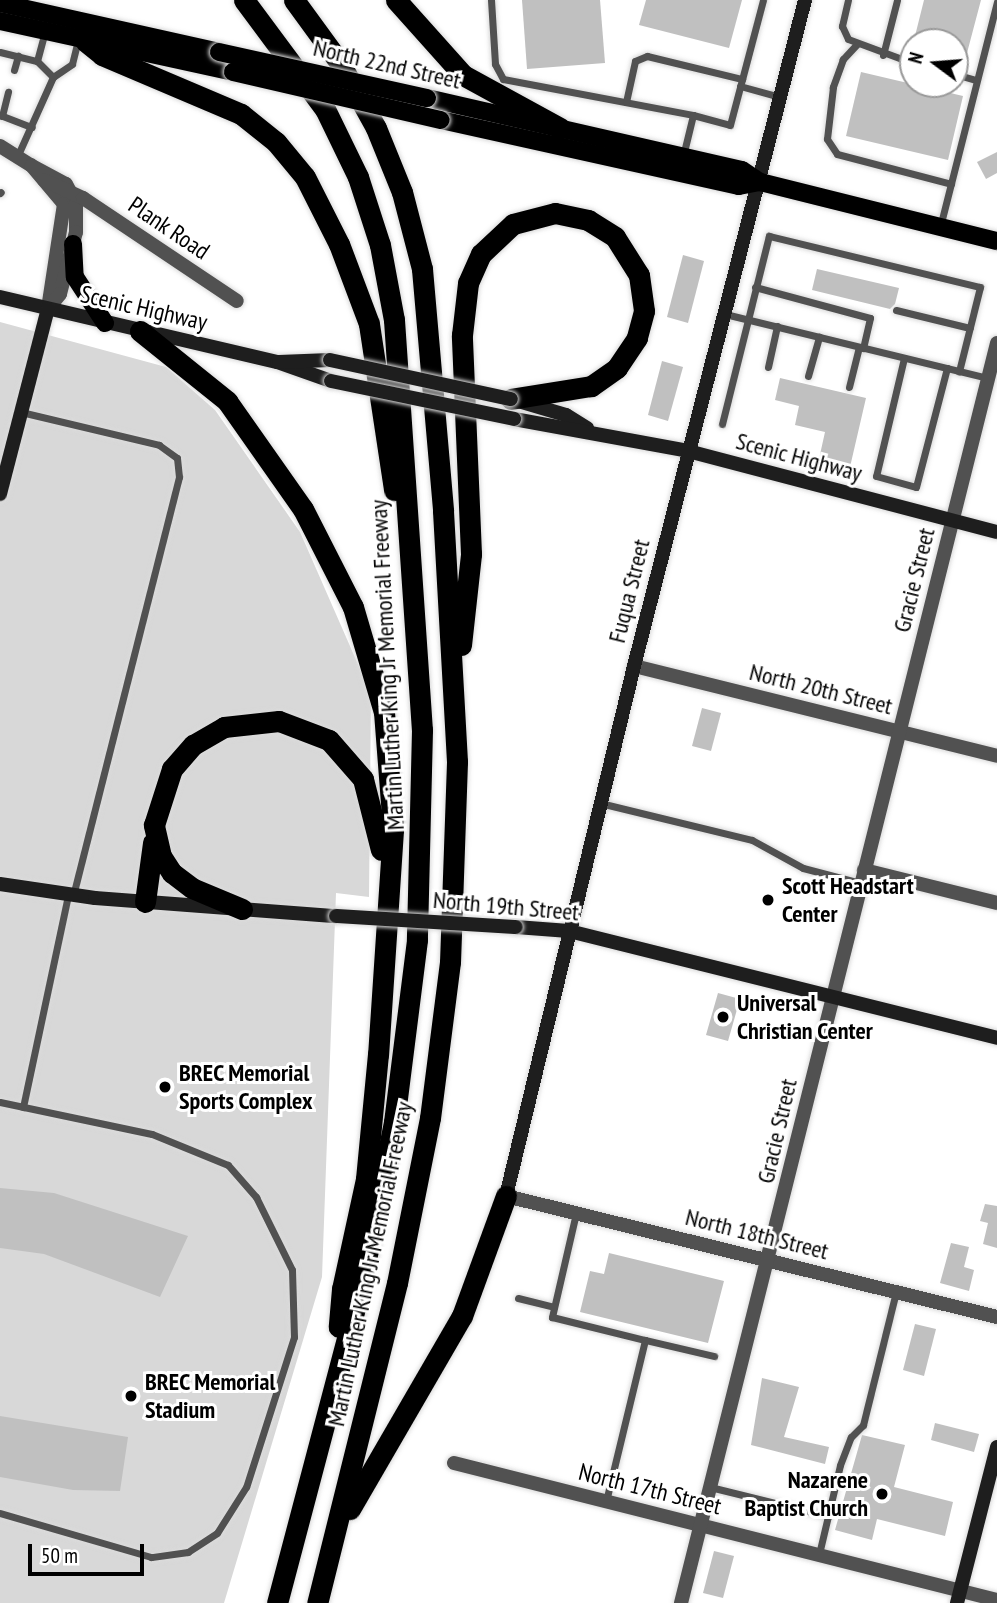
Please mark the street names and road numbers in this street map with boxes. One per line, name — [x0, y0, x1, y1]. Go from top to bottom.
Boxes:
street label: North 22nd Street — [311, 33, 463, 95]
street label: Plank Road — [123, 190, 215, 266]
street label: Scenic Highway — [78, 279, 210, 337]
street label: Scenic Highway — [733, 426, 865, 488]
street label: Martin Luther King Jr Memorial Freeway — [364, 499, 410, 831]
street label: Gracie Street — [887, 525, 941, 635]
street label: Fuqua Street — [602, 536, 656, 646]
street label: North 20th Street — [747, 657, 895, 721]
street label: North 19th Street — [432, 885, 580, 927]
street label: Gracie Street — [751, 1076, 803, 1186]
street label: Martin Luther King Jr Memorial Freeway — [322, 1099, 418, 1429]
street label: North 18th Street — [683, 1202, 831, 1266]
street label: North 17th Street — [576, 1457, 724, 1521]

